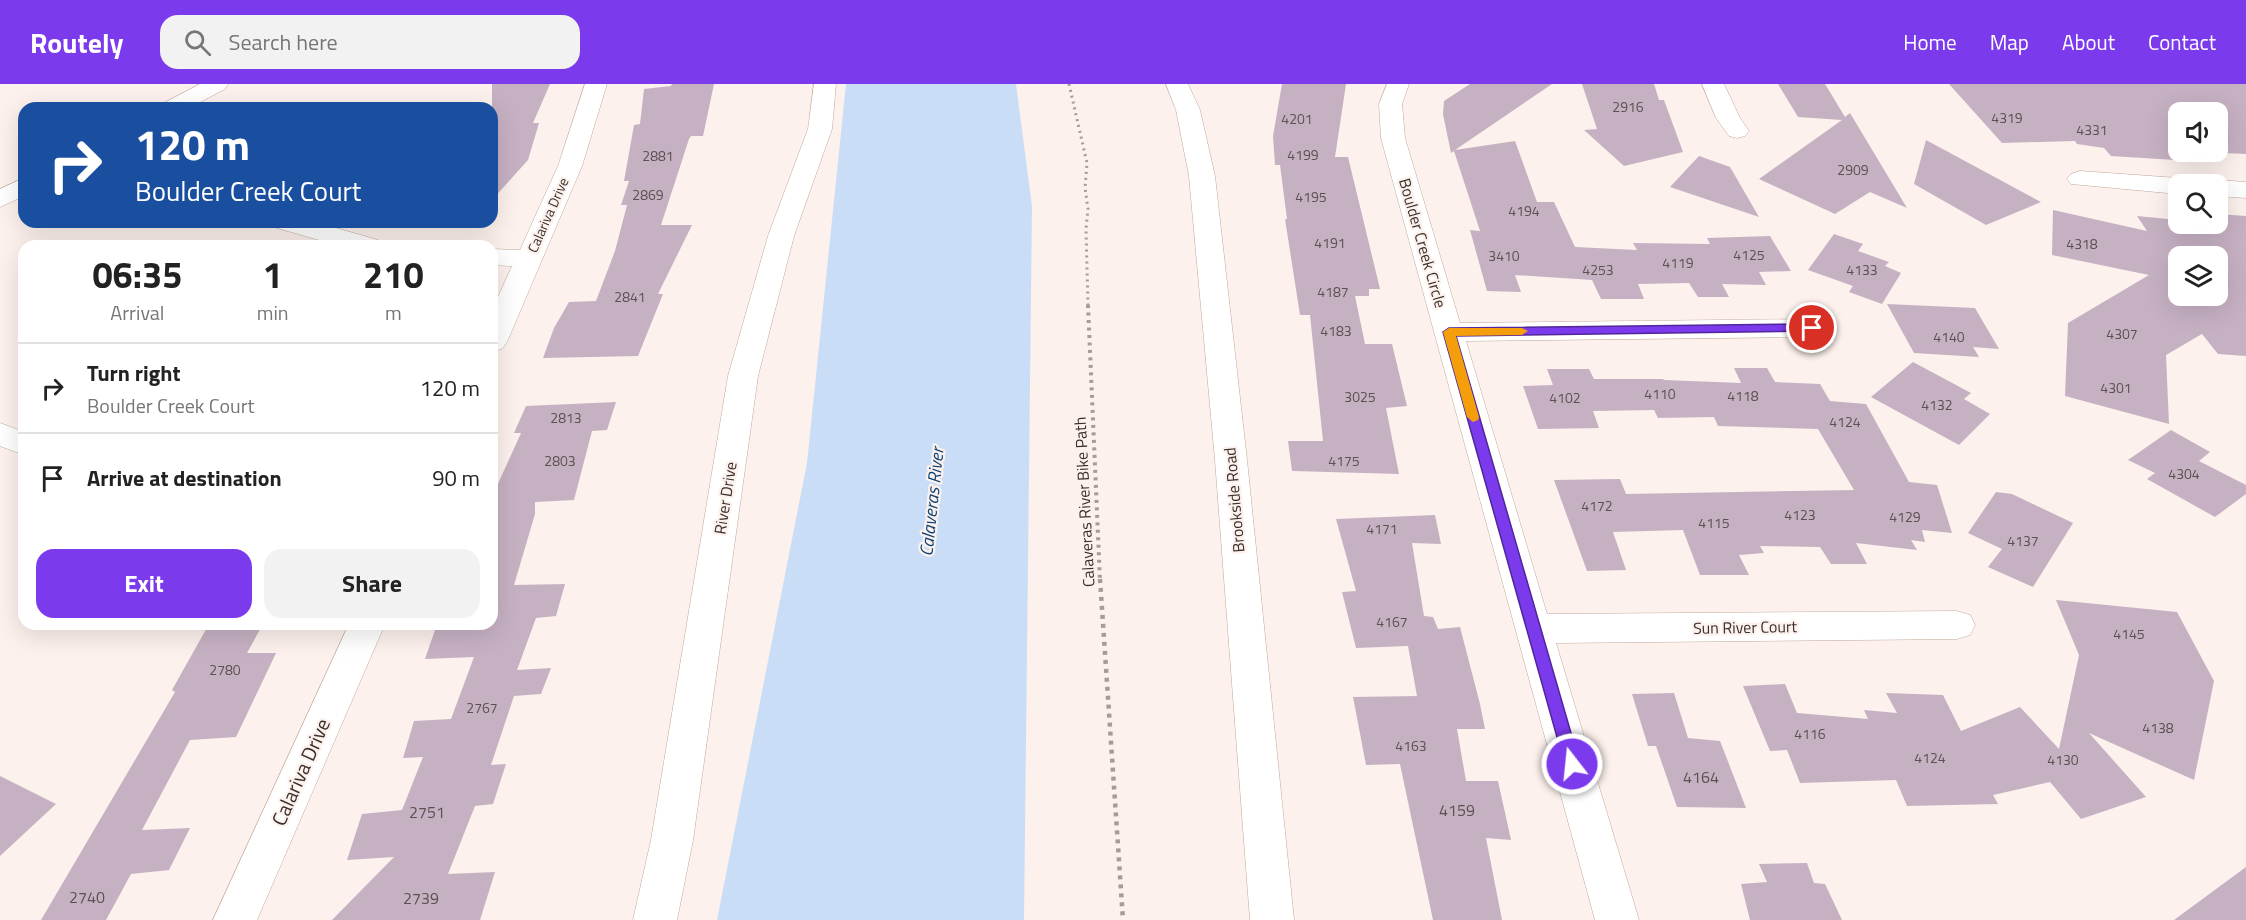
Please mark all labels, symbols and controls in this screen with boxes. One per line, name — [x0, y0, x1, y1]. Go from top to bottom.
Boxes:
search box — [160, 15, 580, 69]
text: Routely — [30, 21, 124, 64]
text: Search here — [229, 25, 338, 59]
icon: search — [181, 26, 214, 59]
text: Home — [1903, 26, 1957, 58]
text: Map — [1990, 26, 2029, 58]
text: About — [2062, 26, 2115, 58]
text: Contact — [2148, 26, 2216, 58]
house number: 2916 — [1612, 96, 1644, 117]
map controls — [2168, 102, 2228, 306]
button: sound — [2168, 102, 2228, 162]
house number: 4319 — [1991, 107, 2023, 128]
house number: 4201 — [1281, 108, 1313, 129]
text: 120 m — [135, 112, 250, 176]
house number: 4331 — [2076, 119, 2108, 140]
icon: right — [36, 126, 114, 204]
house number: 4199 — [1287, 144, 1319, 165]
house number: 2881 — [642, 145, 674, 166]
house number: 2909 — [1837, 159, 1869, 180]
text: Boulder Creek Court — [135, 170, 361, 211]
street label: Calariva Drive — [522, 174, 573, 256]
button: search — [2168, 174, 2228, 234]
street label: Boulder Creek Circle — [1393, 175, 1453, 311]
house number: 2869 — [632, 184, 664, 205]
house number: 4195 — [1295, 186, 1327, 207]
house number: 4194 — [1508, 200, 1540, 221]
house number: 4191 — [1314, 232, 1346, 253]
house number: 4318 — [2066, 233, 2098, 254]
house number: 4125 — [1733, 244, 1765, 265]
house number: 3410 — [1488, 245, 1520, 266]
button: layers — [2168, 246, 2228, 306]
text: 06:35 — [92, 247, 182, 302]
text: 1 — [263, 247, 283, 302]
text: 210 — [363, 247, 424, 302]
house number: 4119 — [1662, 252, 1694, 273]
house number: 4253 — [1582, 259, 1614, 280]
house number: 4133 — [1846, 259, 1878, 280]
house number: 4187 — [1317, 281, 1349, 302]
house number: 2841 — [614, 286, 646, 307]
text: Arrival — [110, 297, 165, 328]
text: min — [257, 297, 289, 328]
text: m — [385, 297, 402, 328]
pin — [1786, 302, 1837, 353]
icon: arrive — [1795, 311, 1828, 344]
house number: 4183 — [1320, 320, 1352, 341]
house number: 4307 — [2106, 323, 2138, 344]
house number: 4140 — [1933, 326, 1965, 347]
text: Turn right — [87, 356, 181, 390]
text: 120 m — [420, 371, 480, 405]
icon: right — [36, 372, 69, 405]
house number: 4301 — [2100, 377, 2132, 398]
house number: 4110 — [1644, 383, 1676, 404]
house number: 4118 — [1727, 385, 1759, 406]
house number: 3025 — [1344, 386, 1376, 407]
house number: 4102 — [1549, 387, 1581, 408]
text: Boulder Creek Court — [87, 390, 255, 421]
house number: 4132 — [1921, 394, 1953, 415]
house number: 2813 — [550, 407, 582, 428]
house number: 4124 — [1829, 411, 1861, 432]
street label: Calaveras River Bike Path — [1068, 416, 1100, 588]
water label: Calaveras River — [912, 444, 951, 558]
street label: Brookside Road — [1217, 446, 1251, 554]
house number: 2803 — [544, 450, 576, 471]
house number: 4175 — [1328, 450, 1360, 471]
street label: River Drive — [707, 460, 743, 536]
text: Arrive at destination — [87, 461, 282, 495]
text: 90 m — [432, 461, 480, 495]
icon: arrive — [36, 462, 69, 495]
house number: 4304 — [2168, 463, 2200, 484]
house number: 4172 — [1581, 495, 1613, 516]
house number: 4123 — [1784, 504, 1816, 525]
house number: 4129 — [1889, 506, 1921, 527]
house number: 4115 — [1698, 512, 1730, 533]
house number: 4171 — [1366, 518, 1398, 539]
house number: 4137 — [2007, 530, 2039, 551]
button: Exit — [36, 549, 252, 618]
button: Share — [264, 549, 480, 618]
house number: 4167 — [1376, 611, 1408, 632]
street label: Sun River Court — [1693, 614, 1798, 640]
house number: 4145 — [2113, 623, 2145, 644]
house number: 2780 — [209, 659, 241, 680]
house number: 2767 — [466, 697, 498, 718]
street label: Calariva Drive — [263, 713, 338, 830]
house number: 4138 — [2142, 717, 2174, 738]
house number: 4116 — [1794, 723, 1826, 744]
position arrow — [1540, 732, 1604, 796]
house number: 4163 — [1395, 735, 1427, 756]
house number: 4124 — [1914, 747, 1946, 768]
house number: 4130 — [2047, 749, 2079, 770]
house number: 4164 — [1683, 765, 1719, 789]
house number: 4159 — [1439, 798, 1475, 822]
house number: 2751 — [409, 800, 445, 824]
house number: 2740 — [69, 885, 105, 909]
house number: 2739 — [403, 886, 439, 910]

